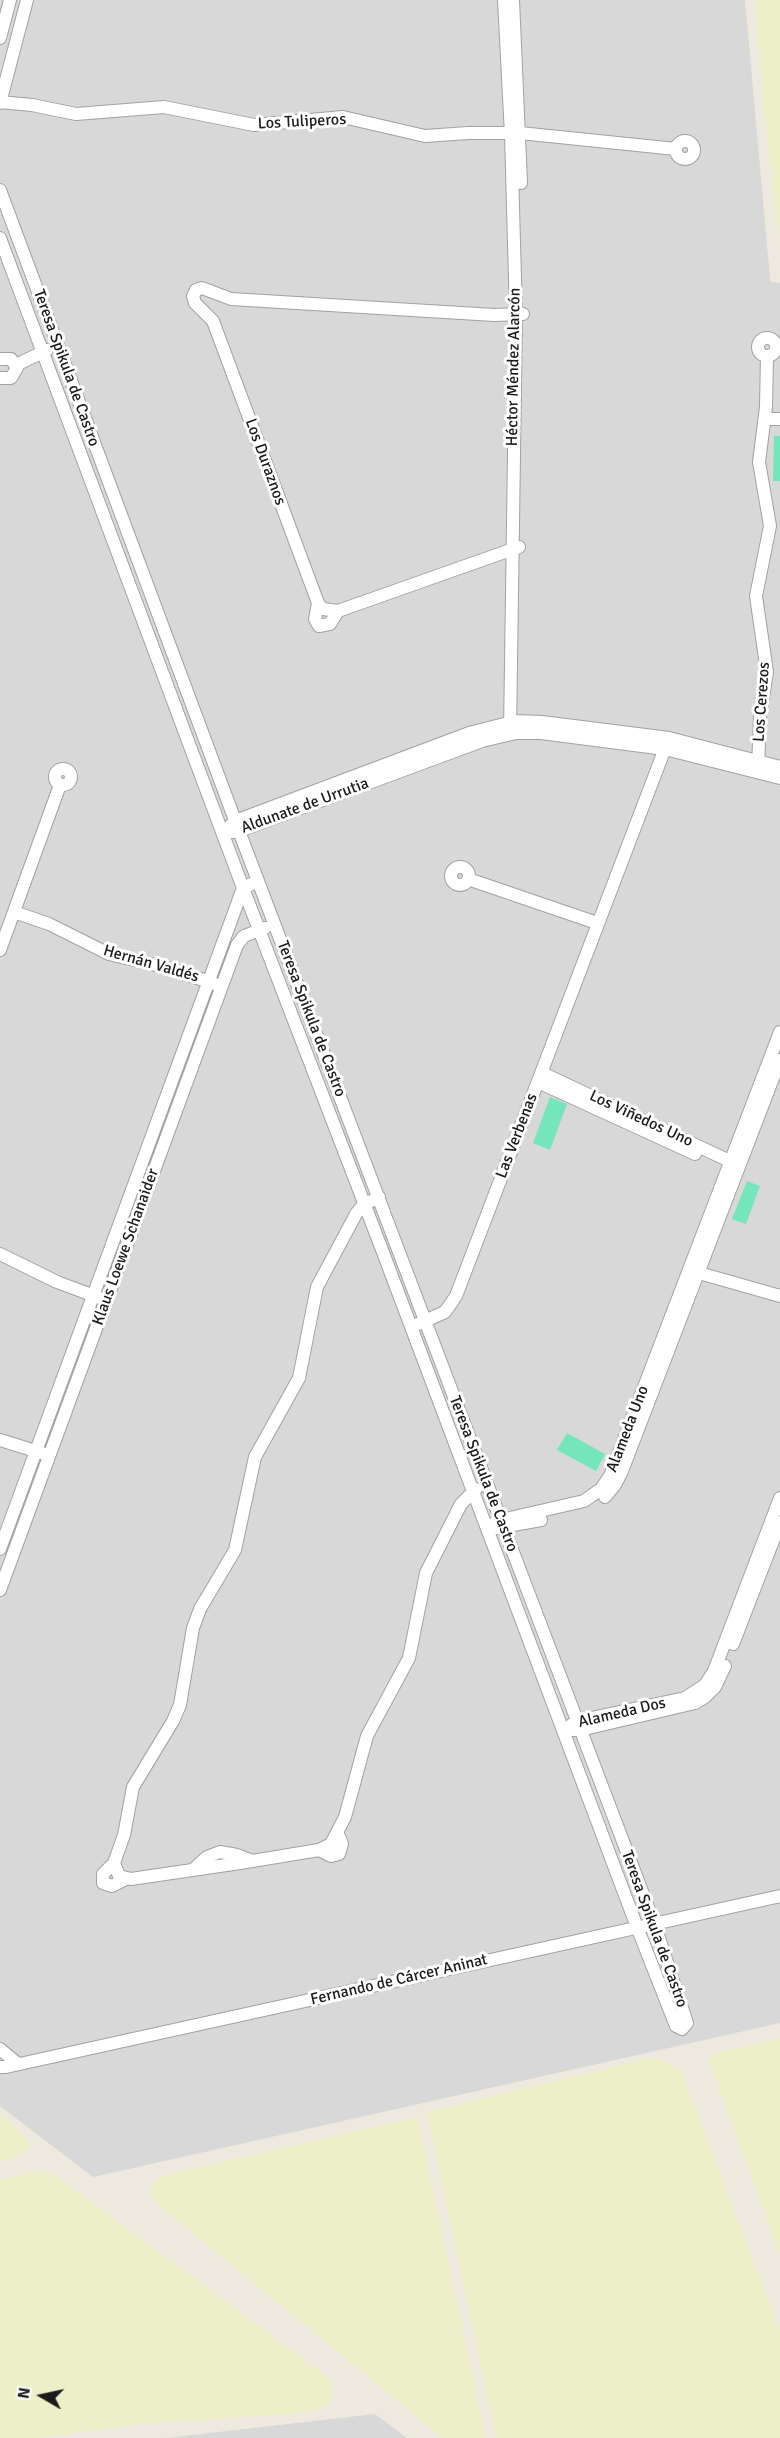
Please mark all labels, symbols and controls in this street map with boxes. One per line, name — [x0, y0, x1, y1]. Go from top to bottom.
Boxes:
street label: Los Tuliperos — [257, 110, 347, 134]
street label: Teresa Spikula de Castro — [29, 287, 103, 449]
street label: Héctor Méndez Alarcón — [503, 287, 525, 447]
street label: Los Duraznos — [240, 416, 290, 508]
street label: Los Cerezos — [750, 661, 774, 743]
street label: Aldunate de Urrutia — [239, 774, 371, 838]
street label: Teresa Spikula de Castro — [272, 938, 350, 1100]
street label: Hernán Valdés — [101, 941, 201, 987]
street label: Los Viñedos Uno — [586, 1087, 696, 1151]
street label: Las Verbenas — [492, 1091, 542, 1181]
street label: Klaus Loewe Schanaider — [89, 1166, 163, 1328]
street label: Alameda Uno — [603, 1383, 653, 1475]
street label: Teresa Spikula de Castro — [444, 1393, 522, 1555]
street label: Alameda Dos — [576, 1694, 668, 1732]
street label: Teresa Spikula de Castro — [617, 1848, 691, 2010]
street label: Fernando de Cárcer Aninat — [309, 1950, 489, 2010]
north arrow — [12, 2366, 72, 2426]
text: N — [13, 2386, 35, 2400]

